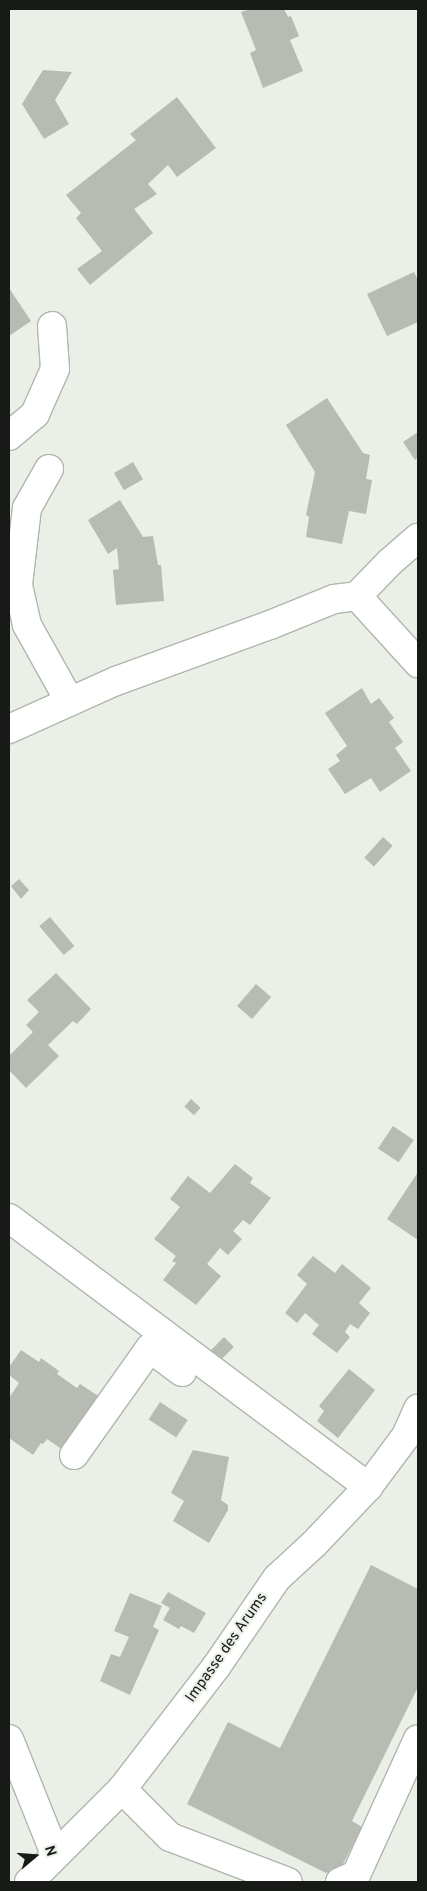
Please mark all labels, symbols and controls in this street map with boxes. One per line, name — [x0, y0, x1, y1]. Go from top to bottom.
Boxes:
street label: Impasse des Arums — [182, 1589, 272, 1707]
north arrow — [10, 1831, 60, 1881]
text: N — [40, 1844, 59, 1859]

